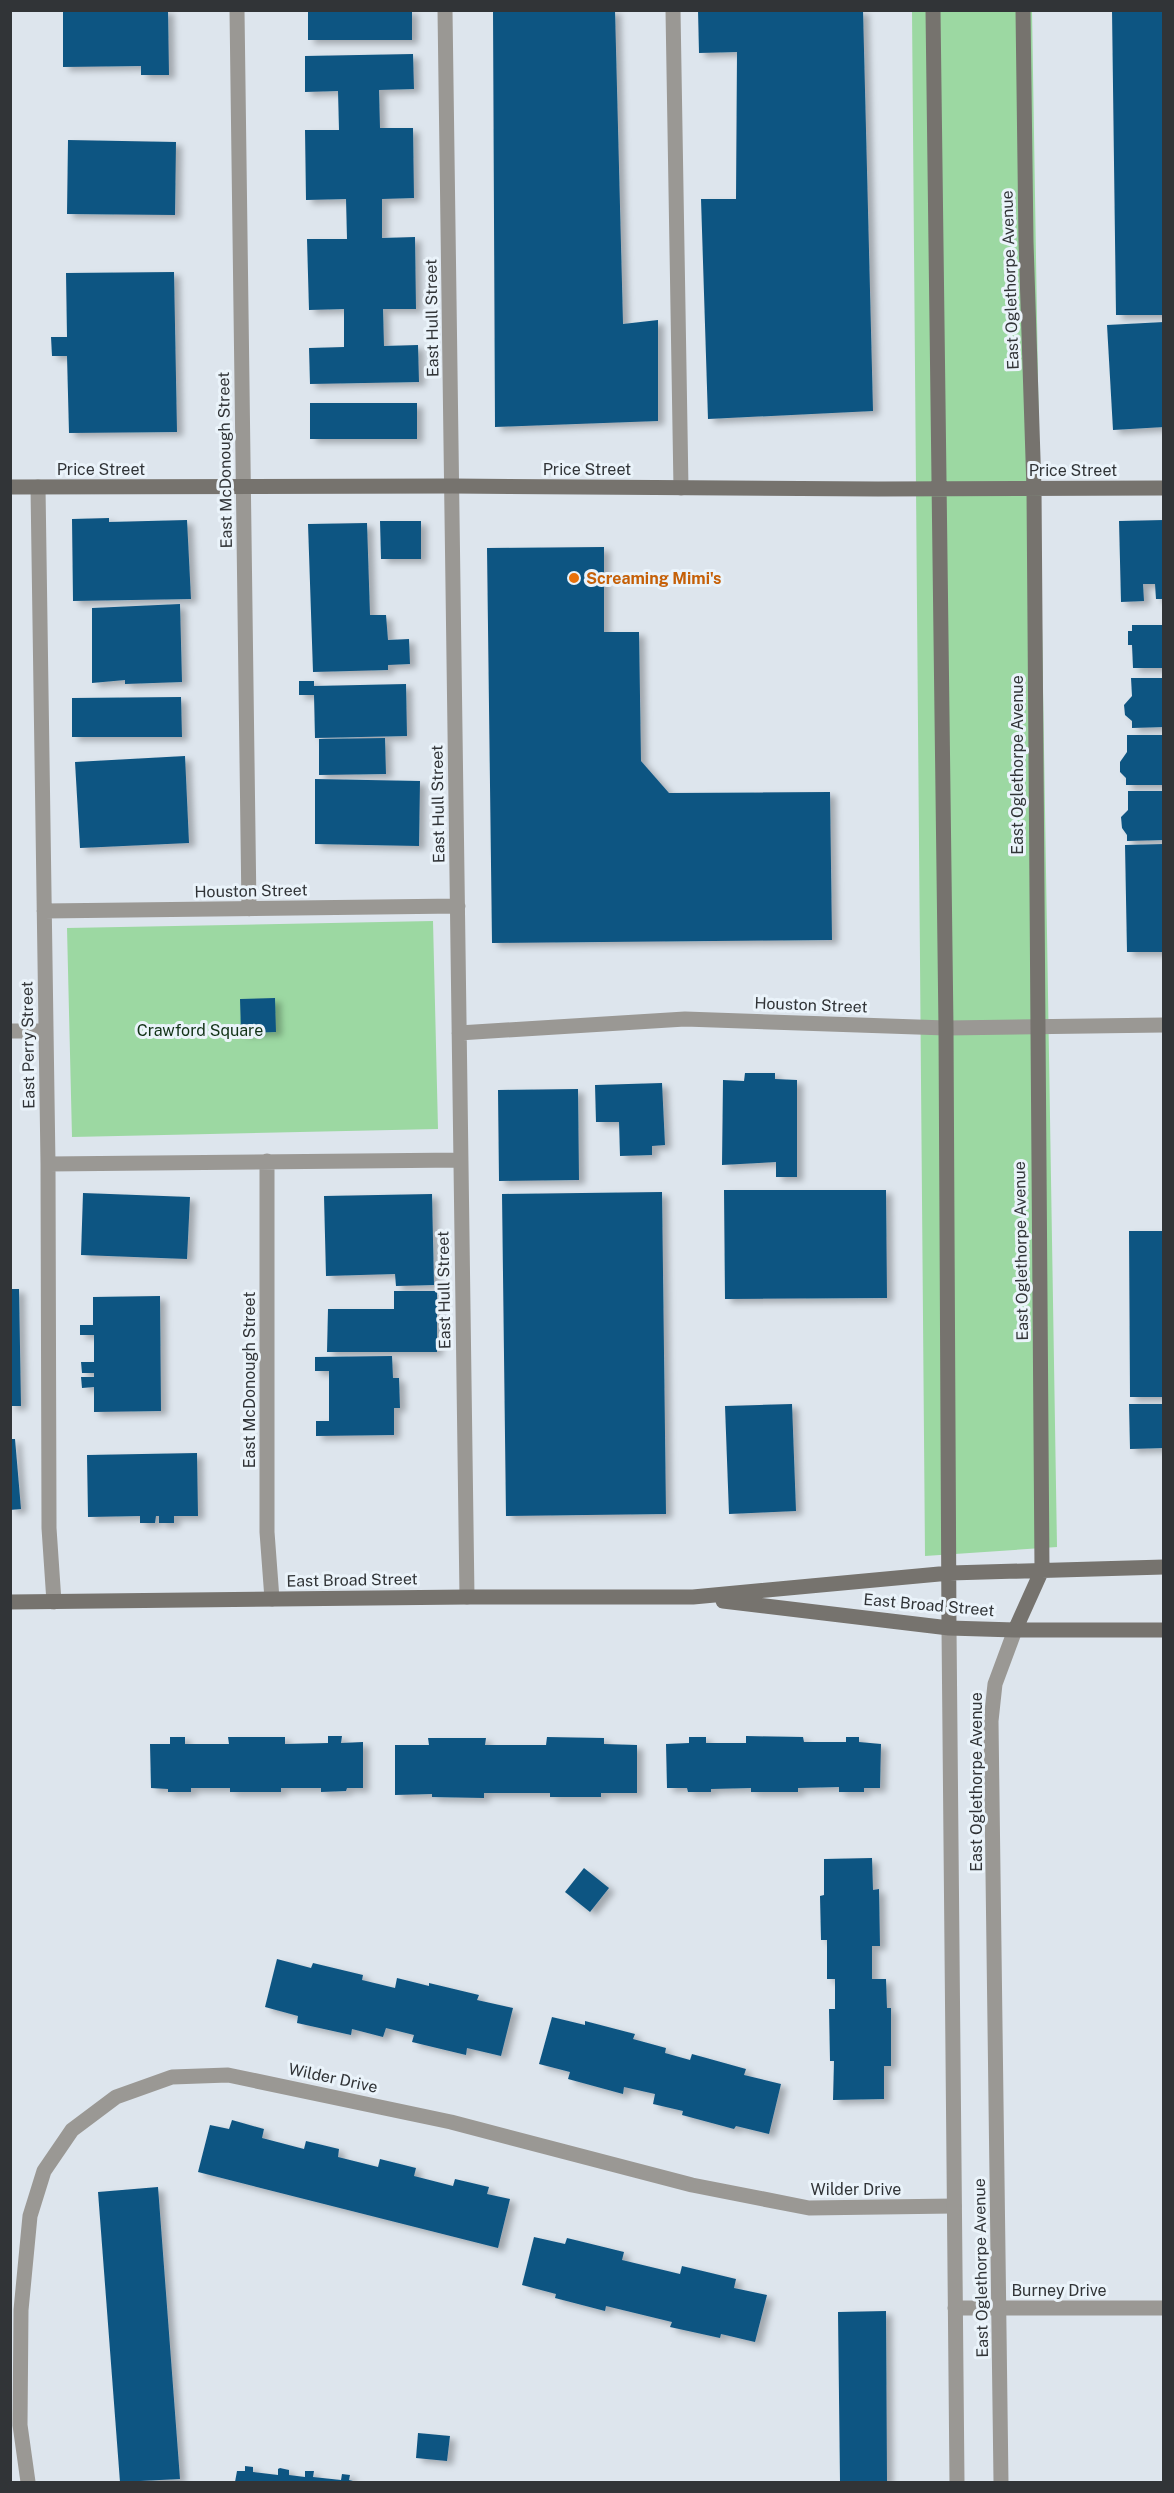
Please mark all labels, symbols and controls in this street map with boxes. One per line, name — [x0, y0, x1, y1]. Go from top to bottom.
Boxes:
street label: East Oglethorpe Avenue — [997, 190, 1023, 370]
street label: East Hull Street — [421, 259, 443, 377]
street label: East McDonough Street — [214, 371, 236, 549]
street label: Price Street — [57, 460, 145, 479]
street label: Price Street — [543, 460, 631, 479]
street label: Price Street — [1029, 461, 1117, 480]
place label: Screaming Mimi's — [586, 569, 721, 588]
marker: Screaming Mimi's — [567, 571, 581, 585]
street label: East Oglethorpe Avenue — [1008, 675, 1027, 855]
street label: East Hull Street — [427, 745, 449, 863]
street label: Houston Street — [194, 881, 308, 901]
street label: East Perry Street — [17, 981, 39, 1109]
street label: Houston Street — [754, 994, 868, 1016]
park label: Crawford Square — [137, 1021, 263, 1040]
street label: East Oglethorpe Avenue — [1010, 1161, 1032, 1341]
street label: East Hull Street — [433, 1231, 455, 1349]
street label: East McDonough Street — [240, 1292, 259, 1468]
street label: East Broad Street — [286, 1569, 418, 1591]
street label: East Broad Street — [863, 1590, 995, 1620]
street label: East Oglethorpe Avenue — [967, 1692, 986, 1872]
street label: Wilder Drive — [287, 2059, 379, 2097]
street label: East Oglethorpe Avenue — [970, 2178, 992, 2358]
street label: Wilder Drive — [811, 2180, 901, 2199]
street label: Burney Drive — [1011, 2281, 1107, 2300]

